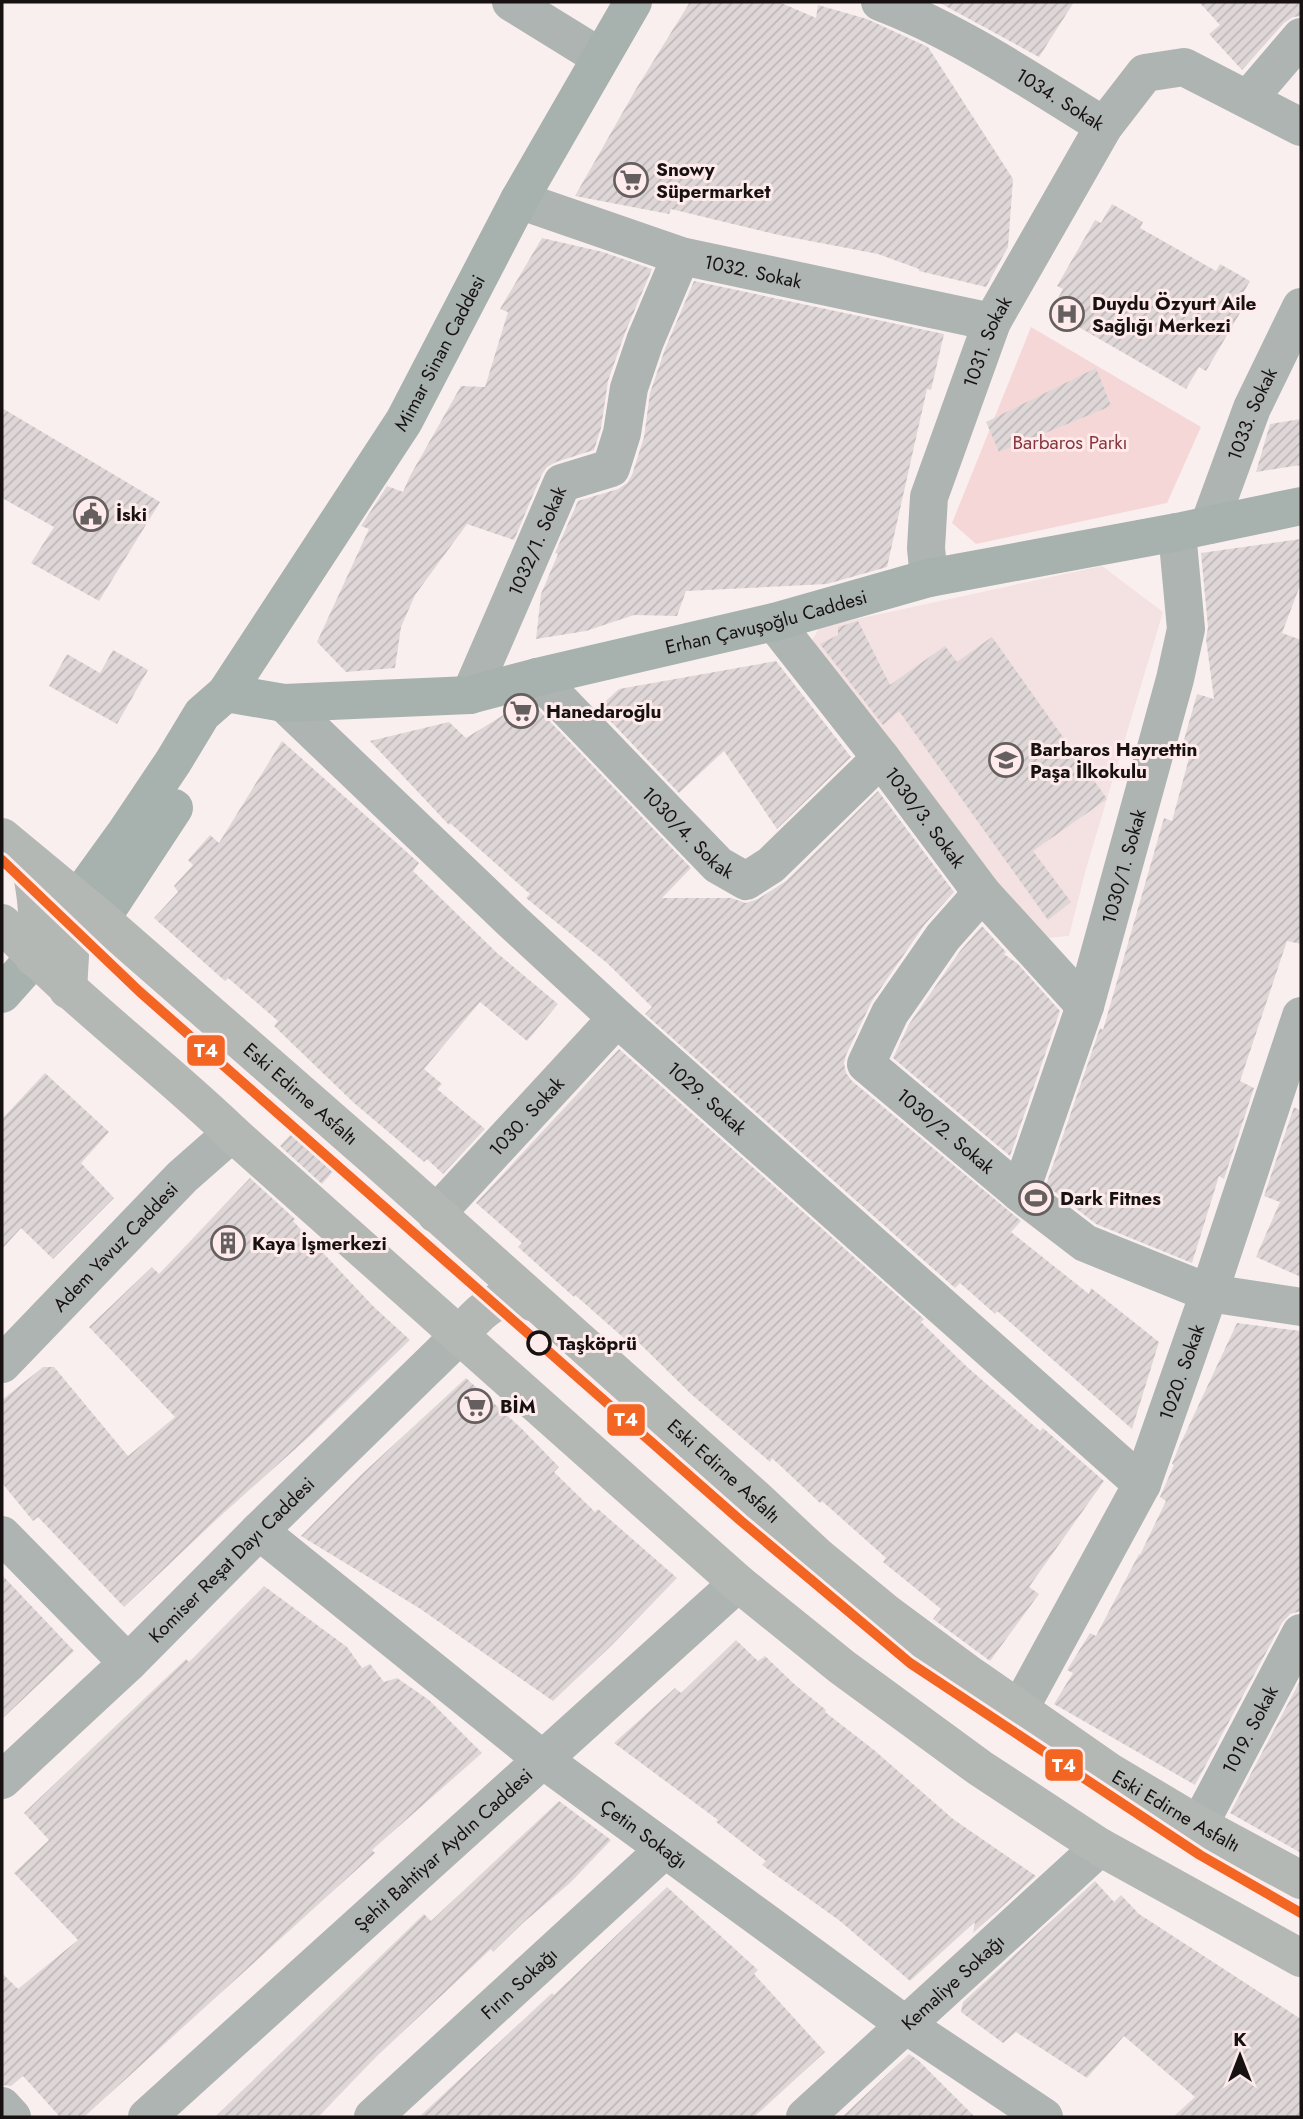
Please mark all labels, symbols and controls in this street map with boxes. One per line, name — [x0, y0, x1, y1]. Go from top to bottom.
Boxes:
street label: 1034. Sokak — [1011, 61, 1110, 137]
place label: Snowy Süpermarket — [656, 156, 770, 205]
supermarket icon: Snowy Süpermarket — [612, 161, 650, 199]
street label: 1032. Sokak — [702, 248, 805, 295]
street label: Mimar Sinan Caddesi — [387, 270, 491, 436]
street label: 1031. Sokak — [956, 290, 1018, 391]
place label: Duydu Özyurt Aile Sağlığı Merkezi — [1092, 290, 1257, 339]
hospital icon: Duydu Özyurt Aile Sağlığı Merkezi — [1048, 295, 1086, 333]
street label: 1033. Sokak — [1220, 362, 1283, 464]
park label: Barbaros Parkı — [1013, 429, 1128, 456]
street label: 1032/1. Sokak — [501, 481, 573, 600]
public building icon: İski — [72, 495, 110, 533]
place label: İski — [116, 501, 147, 528]
street label: Erhan Çavuşoğlu Caddesi — [662, 583, 870, 660]
supermarket icon: Hanedaroğlu — [502, 692, 540, 730]
place label: Hanedaroğlu — [546, 698, 661, 725]
place label: Barbaros Hayrettin Paşa İlkokulu — [1030, 736, 1197, 785]
school or university icon: Barbaros Hayrettin Paşa İlkokulu — [987, 741, 1025, 779]
street label: 1030/3. Sokak — [879, 761, 972, 874]
street label: 1030/4. Sokak — [636, 780, 739, 885]
street label: 1030/1. Sokak — [1095, 805, 1152, 927]
line badge: T4 — [186, 1034, 226, 1067]
street label: Eski Edirne Asfaltı — [238, 1036, 364, 1151]
text: T4 — [194, 1037, 218, 1064]
street label: 1029. Sokak — [661, 1055, 753, 1141]
street label: 1030. Sokak — [482, 1070, 570, 1162]
street label: 1030/2. Sokak — [891, 1082, 1001, 1180]
street label: Adem Yavuz Caddesi — [46, 1176, 184, 1317]
sports icon: Dark Fitnes — [1017, 1179, 1055, 1217]
place label: Dark Fitnes — [1060, 1185, 1161, 1212]
building icon: Kaya İşmerkezi — [209, 1224, 247, 1262]
place label: Kaya İşmerkezi — [252, 1230, 387, 1257]
street label: 1020. Sokak — [1152, 1320, 1211, 1424]
place label: Taşköprü — [557, 1330, 637, 1357]
marker: Taşköprü — [527, 1331, 551, 1355]
supermarket icon: BİM — [456, 1387, 494, 1425]
place label: BİM — [500, 1393, 536, 1420]
line badge: T4 — [606, 1403, 646, 1437]
text: T4 — [614, 1406, 638, 1433]
street label: Eski Edirne Asfaltı — [662, 1413, 787, 1529]
street label: Komiser Reşat Dayı Caddesi — [142, 1471, 320, 1649]
street label: 1019. Sokak — [1215, 1680, 1284, 1778]
line badge: T4 — [1044, 1748, 1084, 1782]
text: T4 — [1052, 1752, 1076, 1779]
street label: Şehit Bahtiyar Aydın Caddesi — [348, 1762, 538, 1937]
street label: Eski Edirne Asfaltı — [1107, 1763, 1245, 1858]
street label: Çetin Sokağı — [595, 1793, 693, 1875]
street label: Kemaliye Sokağı — [895, 1928, 1010, 2036]
street label: Fırın Sokağı — [475, 1941, 563, 2025]
north arrow — [1205, 2021, 1275, 2091]
text: K — [1233, 2026, 1247, 2053]

